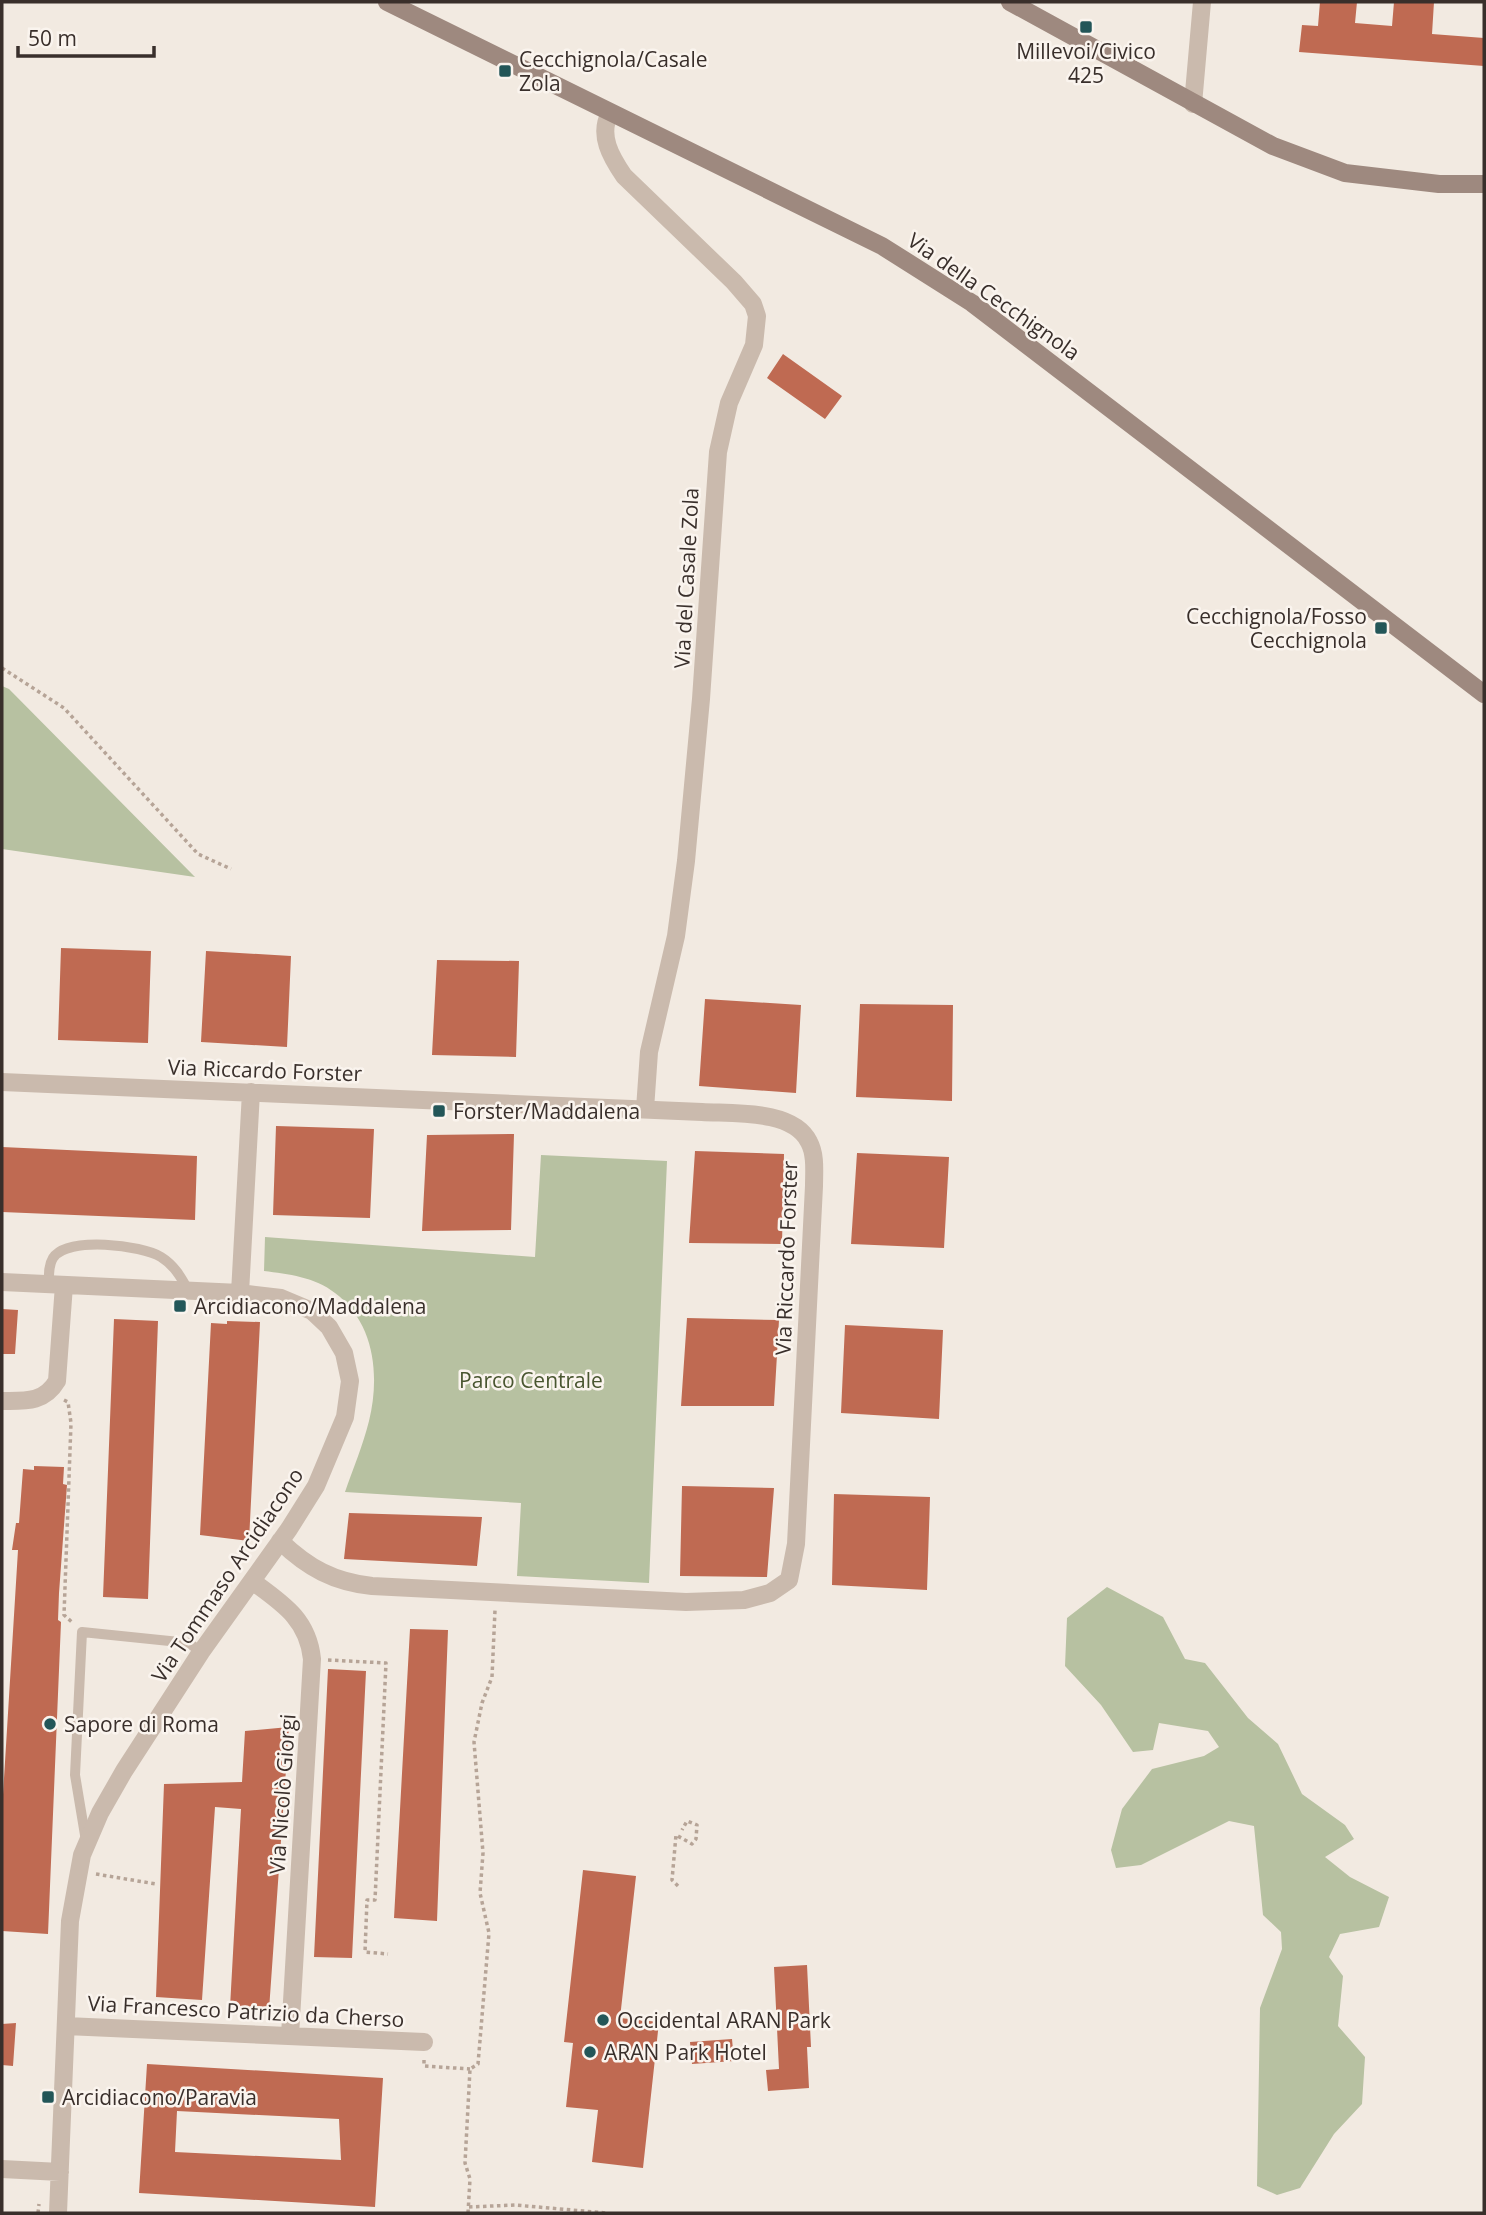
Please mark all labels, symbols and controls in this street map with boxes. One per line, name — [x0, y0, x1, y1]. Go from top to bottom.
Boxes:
scale bar — [18, 14, 154, 58]
marker: Millevoi/Civico 425 — [1078, 19, 1094, 35]
text: 50 m — [28, 24, 77, 52]
place label: Millevoi/Civico 425 — [1016, 37, 1156, 89]
place label: Cecchignola/Casale Zola — [519, 45, 708, 97]
marker: Cecchignola/Casale Zola — [497, 63, 513, 79]
street label: Via della Cecchignola — [902, 226, 1086, 366]
street label: Via del Casale Zola — [667, 487, 705, 669]
place label: Cecchignola/Fosso Cecchignola — [1186, 602, 1367, 654]
marker: Cecchignola/Fosso Cecchignola — [1373, 620, 1389, 636]
street label: Via Riccardo Forster — [167, 1053, 363, 1087]
place label: Forster/Maddalena — [453, 1097, 640, 1125]
marker: Forster/Maddalena — [431, 1103, 447, 1119]
street label: Via Riccardo Forster — [769, 1160, 803, 1356]
place label: Arcidiacono/Maddalena — [194, 1292, 427, 1320]
marker: Arcidiacono/Maddalena — [172, 1298, 188, 1314]
park label: Parco Centrale — [459, 1366, 603, 1394]
street label: Via Tommaso Arcidiacono — [145, 1462, 309, 1688]
place label: Sapore di Roma — [64, 1710, 219, 1738]
street label: Via Nicolò Giorgi — [262, 1713, 302, 1875]
marker: Sapore di Roma — [42, 1716, 58, 1732]
street label: Via Francesco Patrizio da Cherso — [87, 1989, 405, 2033]
place label: Occidental ARAN Park — [617, 2006, 831, 2034]
marker: Occidental ARAN Park — [595, 2012, 611, 2028]
place label: ARAN Park Hotel — [604, 2038, 767, 2066]
marker: ARAN Park Hotel — [582, 2044, 598, 2060]
place label: Arcidiacono/Paravia — [62, 2083, 257, 2111]
marker: Arcidiacono/Paravia — [40, 2089, 56, 2105]

